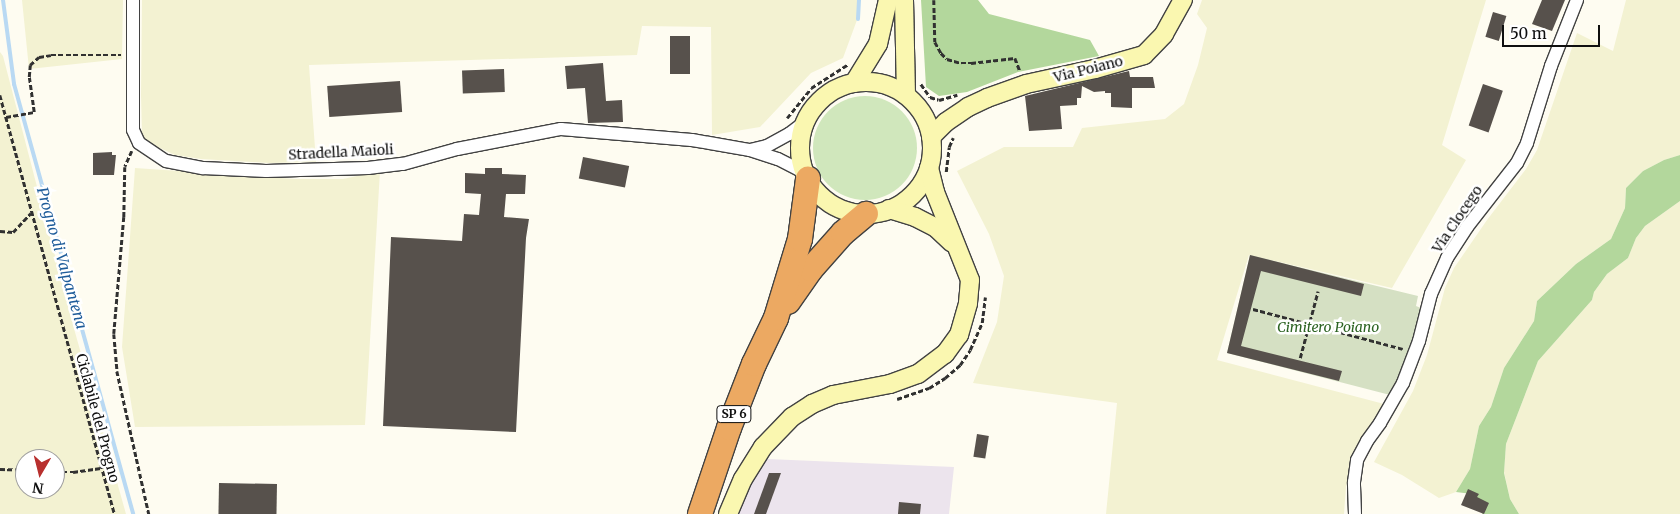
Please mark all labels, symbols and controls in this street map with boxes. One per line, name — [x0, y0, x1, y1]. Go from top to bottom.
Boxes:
scale bar — [1505, 15, 1602, 47]
text: 50 m — [1510, 24, 1547, 43]
street label: Via Poiano — [1052, 52, 1124, 86]
street label: Stradella Maioli — [288, 141, 394, 163]
street label: Via Clocego — [1428, 182, 1486, 256]
water label: Progno di Valpantena — [33, 185, 91, 331]
park label: Cimitero Poiano — [1277, 319, 1379, 335]
street label: Ciclabile del Progno — [73, 352, 123, 484]
road number: SP 6 — [715, 404, 753, 424]
north arrow — [15, 449, 65, 499]
text: N — [31, 478, 45, 498]

